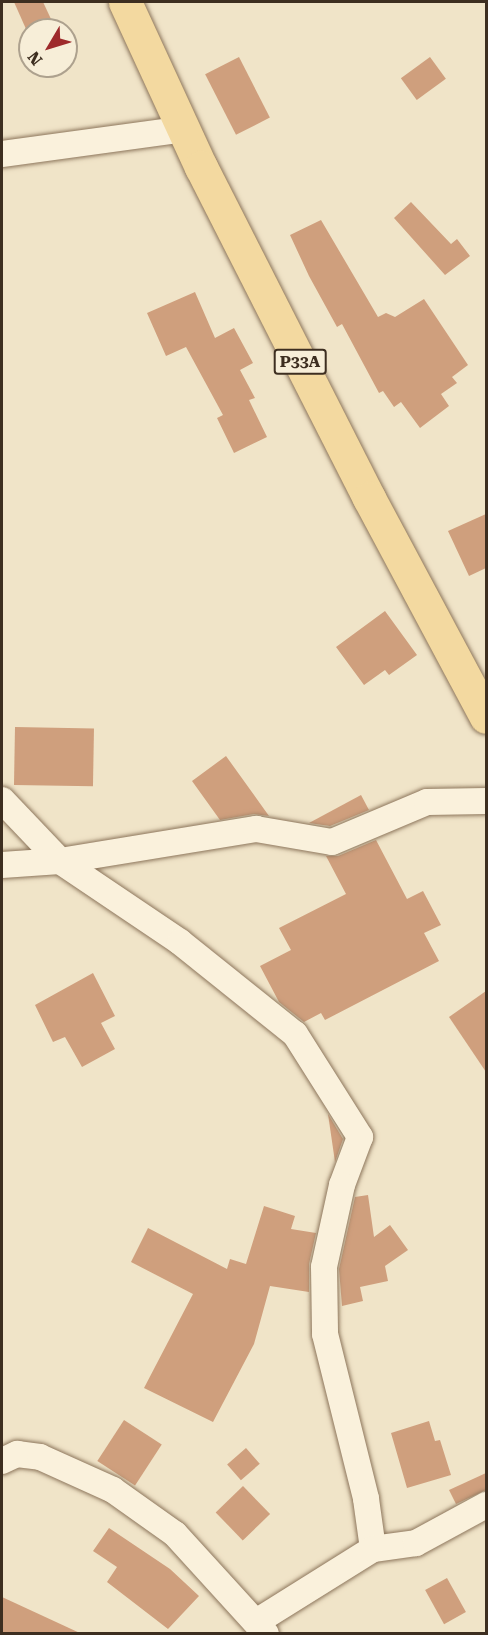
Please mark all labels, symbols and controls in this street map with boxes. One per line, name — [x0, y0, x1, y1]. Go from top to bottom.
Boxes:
north arrow — [18, 18, 78, 78]
text: N — [24, 47, 46, 69]
road number: P33A — [273, 349, 327, 375]

